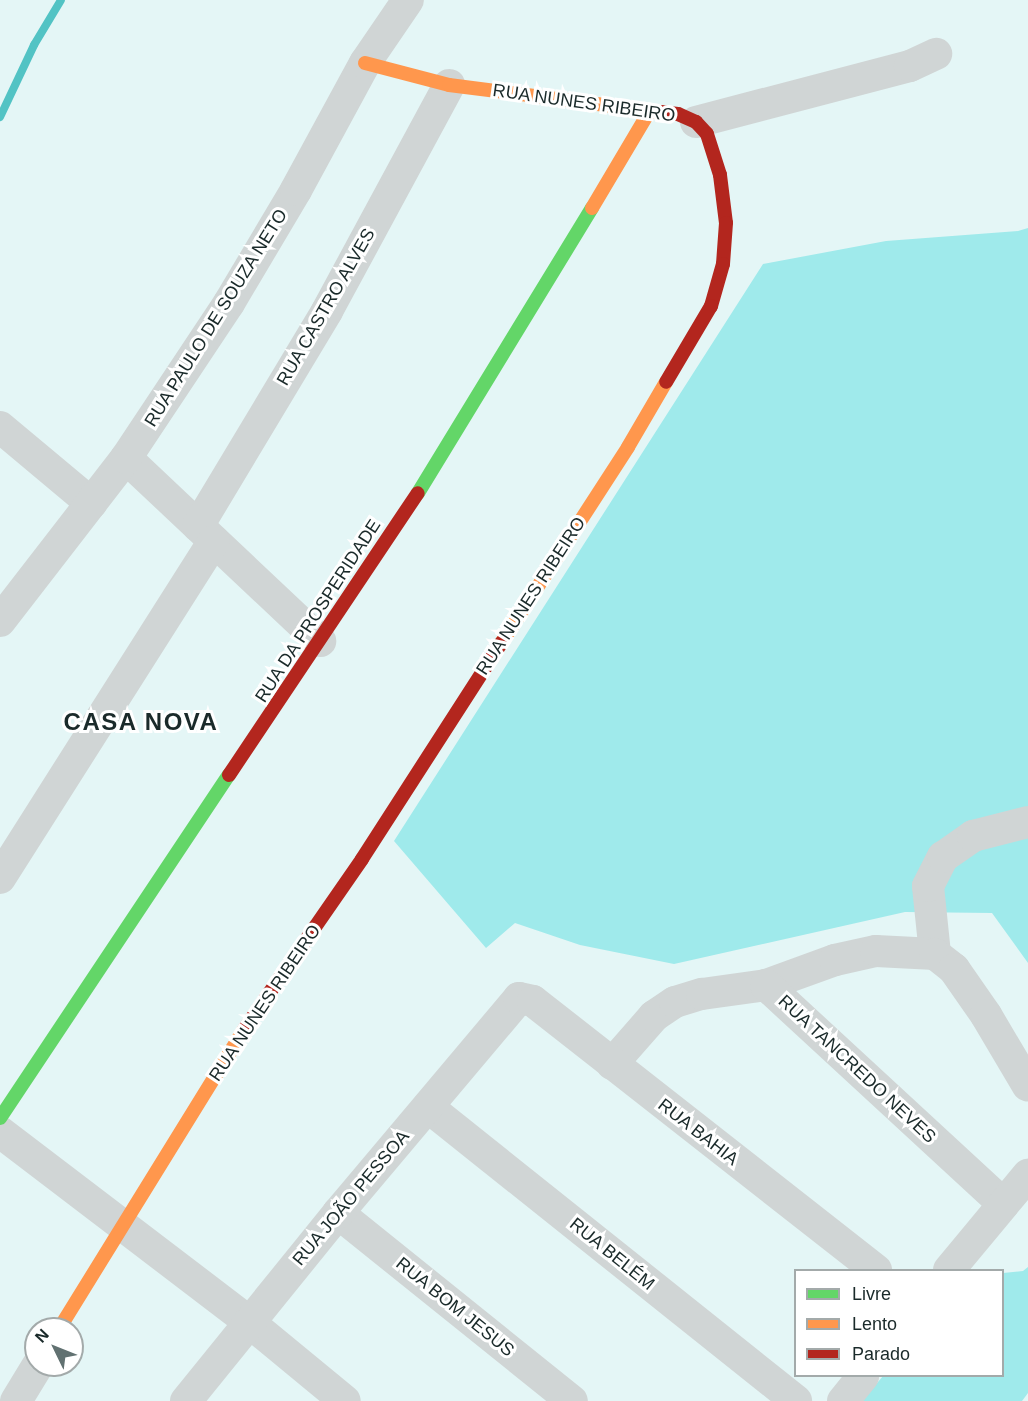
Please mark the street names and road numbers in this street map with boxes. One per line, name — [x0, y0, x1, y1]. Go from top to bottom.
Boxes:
street label: RUA NUNES RIBEIRO — [491, 79, 677, 127]
street label: RUA PAULO DE SOUZA NETO — [139, 204, 293, 432]
street label: RUA CASTRO ALVES — [272, 224, 380, 390]
street label: RUA NUNES RIBEIRO — [472, 513, 590, 679]
street label: RUA DA PROSPERIDADE — [250, 515, 386, 707]
street label: RUA NUNES RIBEIRO — [204, 920, 326, 1086]
street label: RUA TANCREDO NEVES — [773, 990, 941, 1148]
street label: RUA BAHIA — [653, 1094, 743, 1170]
street label: RUA JOÃO PESSOA — [288, 1126, 414, 1270]
street label: RUA BELÉM — [565, 1213, 659, 1295]
street label: RUA BOM JESUS — [391, 1252, 519, 1362]

